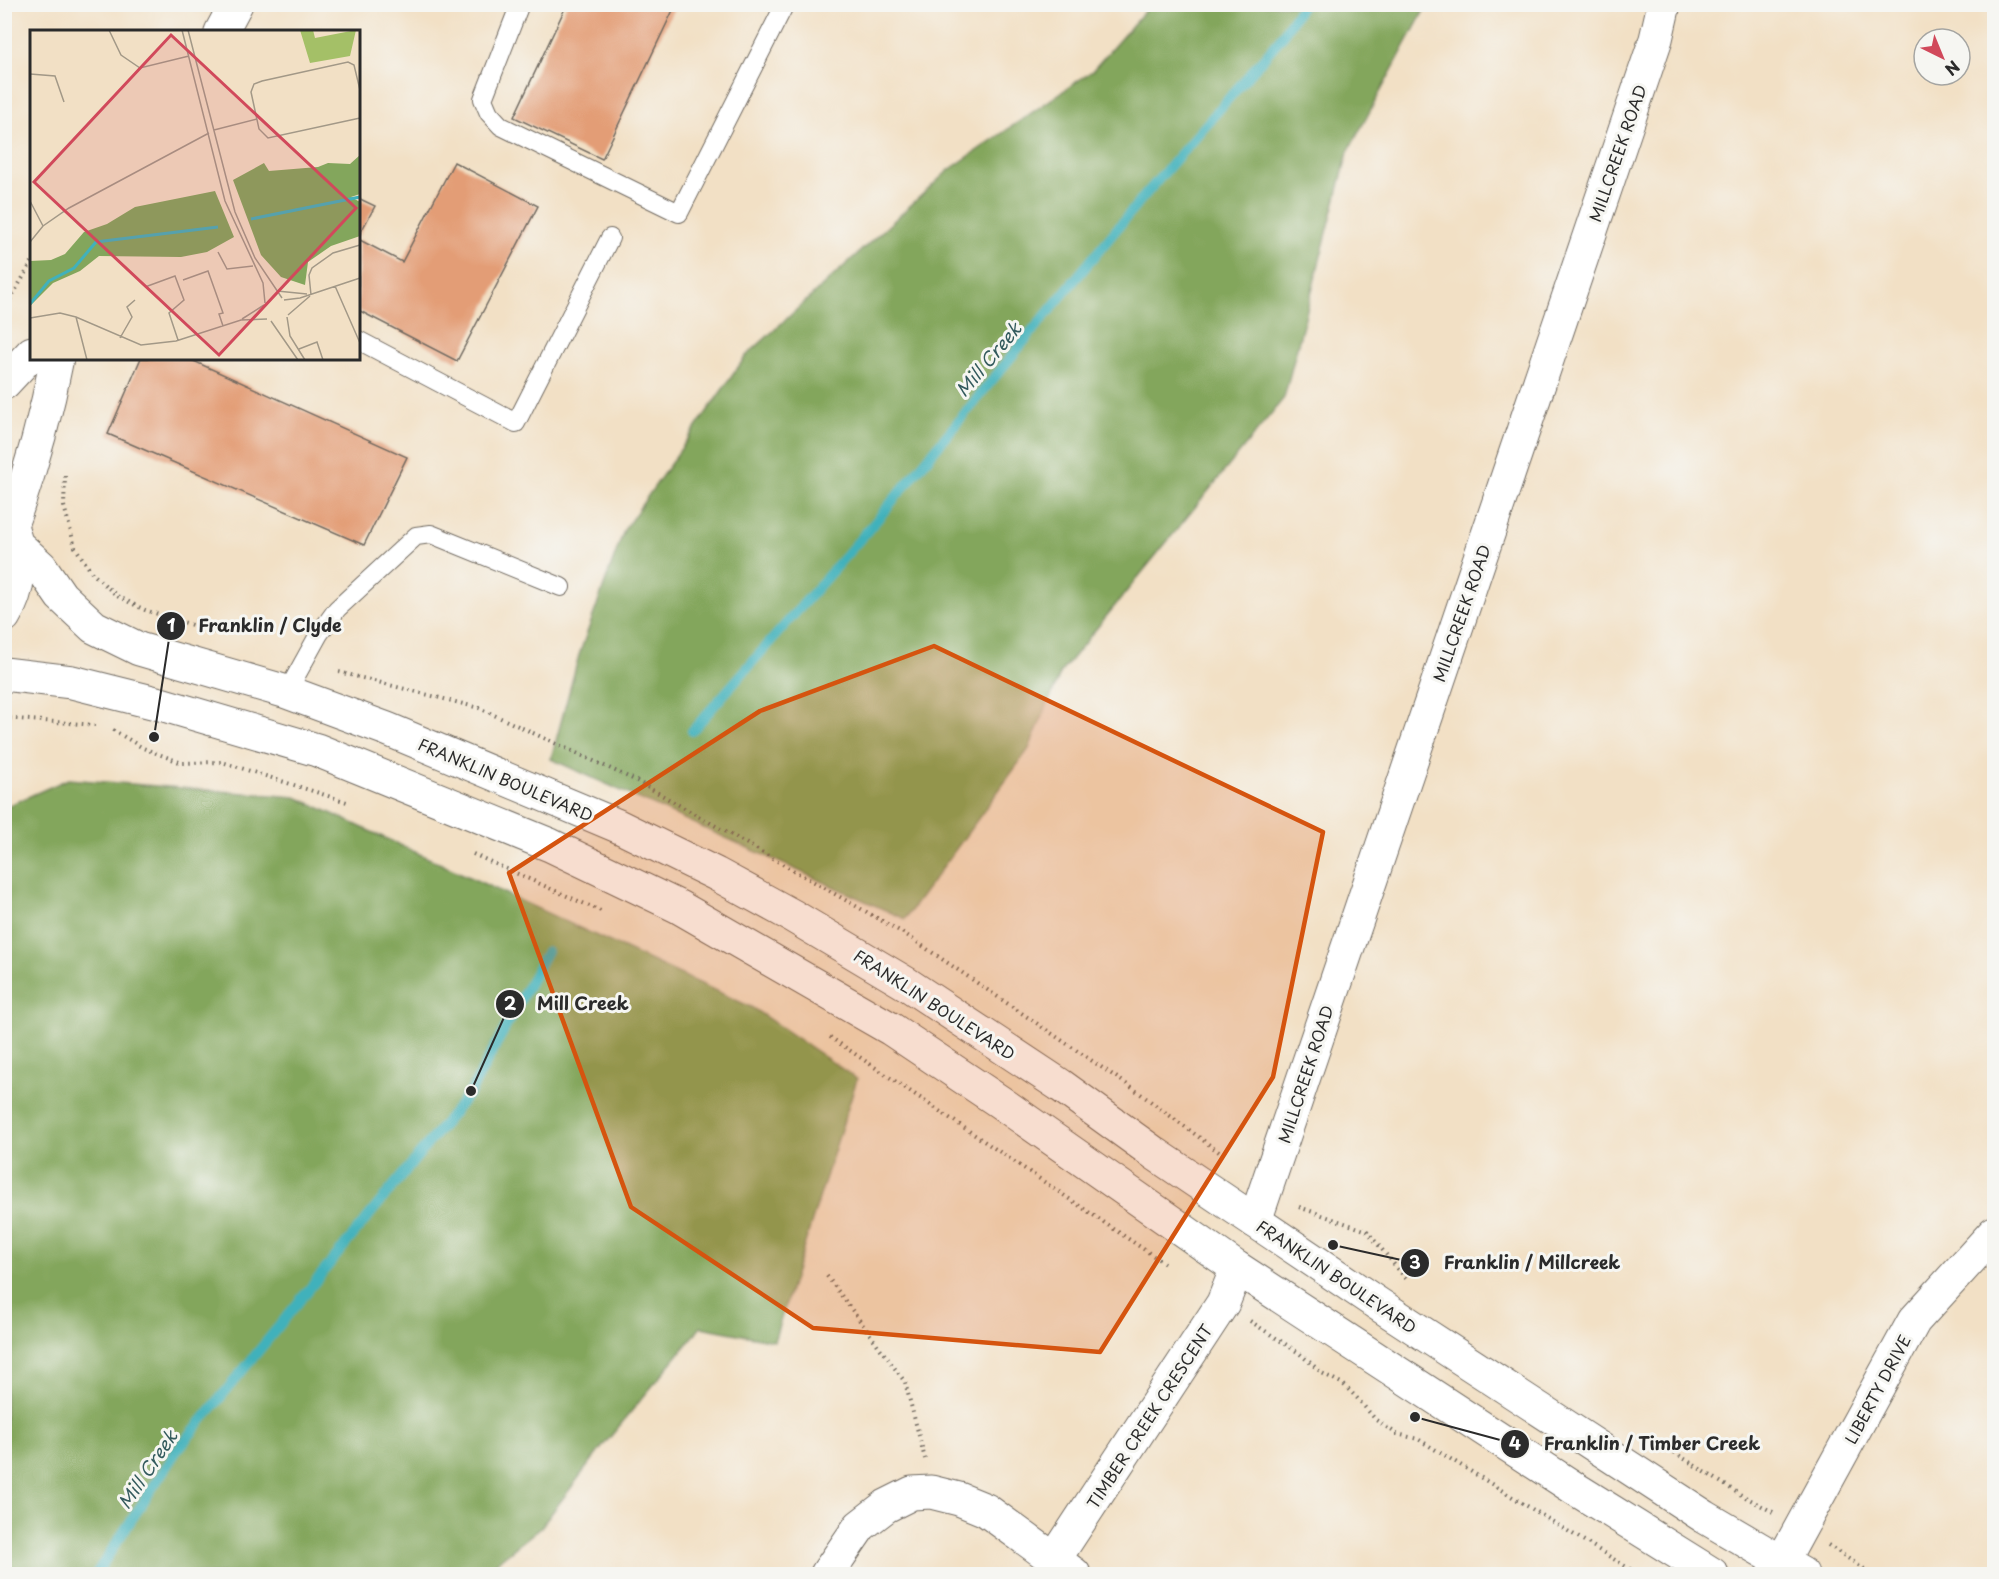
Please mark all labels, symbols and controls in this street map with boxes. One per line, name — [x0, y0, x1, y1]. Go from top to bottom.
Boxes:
north arrow — [1912, 27, 1972, 87]
inset map — [30, 30, 360, 360]
text: N — [1940, 56, 1966, 82]
street label: MILLCREEK ROAD — [1582, 81, 1652, 225]
water label: Mill Creek — [949, 315, 1028, 402]
street label: MILLCREEK ROAD — [1426, 541, 1496, 685]
callout: Franklin / Clyde — [156, 608, 355, 644]
text: 1 — [167, 611, 176, 638]
text: Franklin / Clyde — [198, 611, 342, 638]
street label: FRANKLIN BOULEVARD — [415, 731, 597, 827]
street label: FRANKLIN BOULEVARD — [850, 943, 1020, 1065]
callout: Mill Creek — [495, 986, 642, 1022]
text: 2 — [504, 989, 517, 1016]
text: Mill Creek — [537, 989, 629, 1016]
street label: MILLCREEK ROAD — [1271, 1002, 1339, 1146]
street label: FRANKLIN BOULEVARD — [1252, 1213, 1422, 1339]
callout: Franklin / Millcreek — [1400, 1245, 1633, 1281]
text: 3 — [1409, 1248, 1421, 1275]
text: Franklin / Millcreek — [1444, 1248, 1620, 1275]
street label: TIMBER CREEK CRESCENT — [1080, 1319, 1218, 1513]
street label: LIBERTY DRIVE — [1838, 1330, 1916, 1448]
water label: Mill Creek — [111, 1423, 184, 1514]
callout: Franklin / Timber Creek — [1500, 1426, 1774, 1462]
text: 4 — [1509, 1429, 1521, 1456]
text: Franklin / Timber Creek — [1544, 1429, 1760, 1456]

